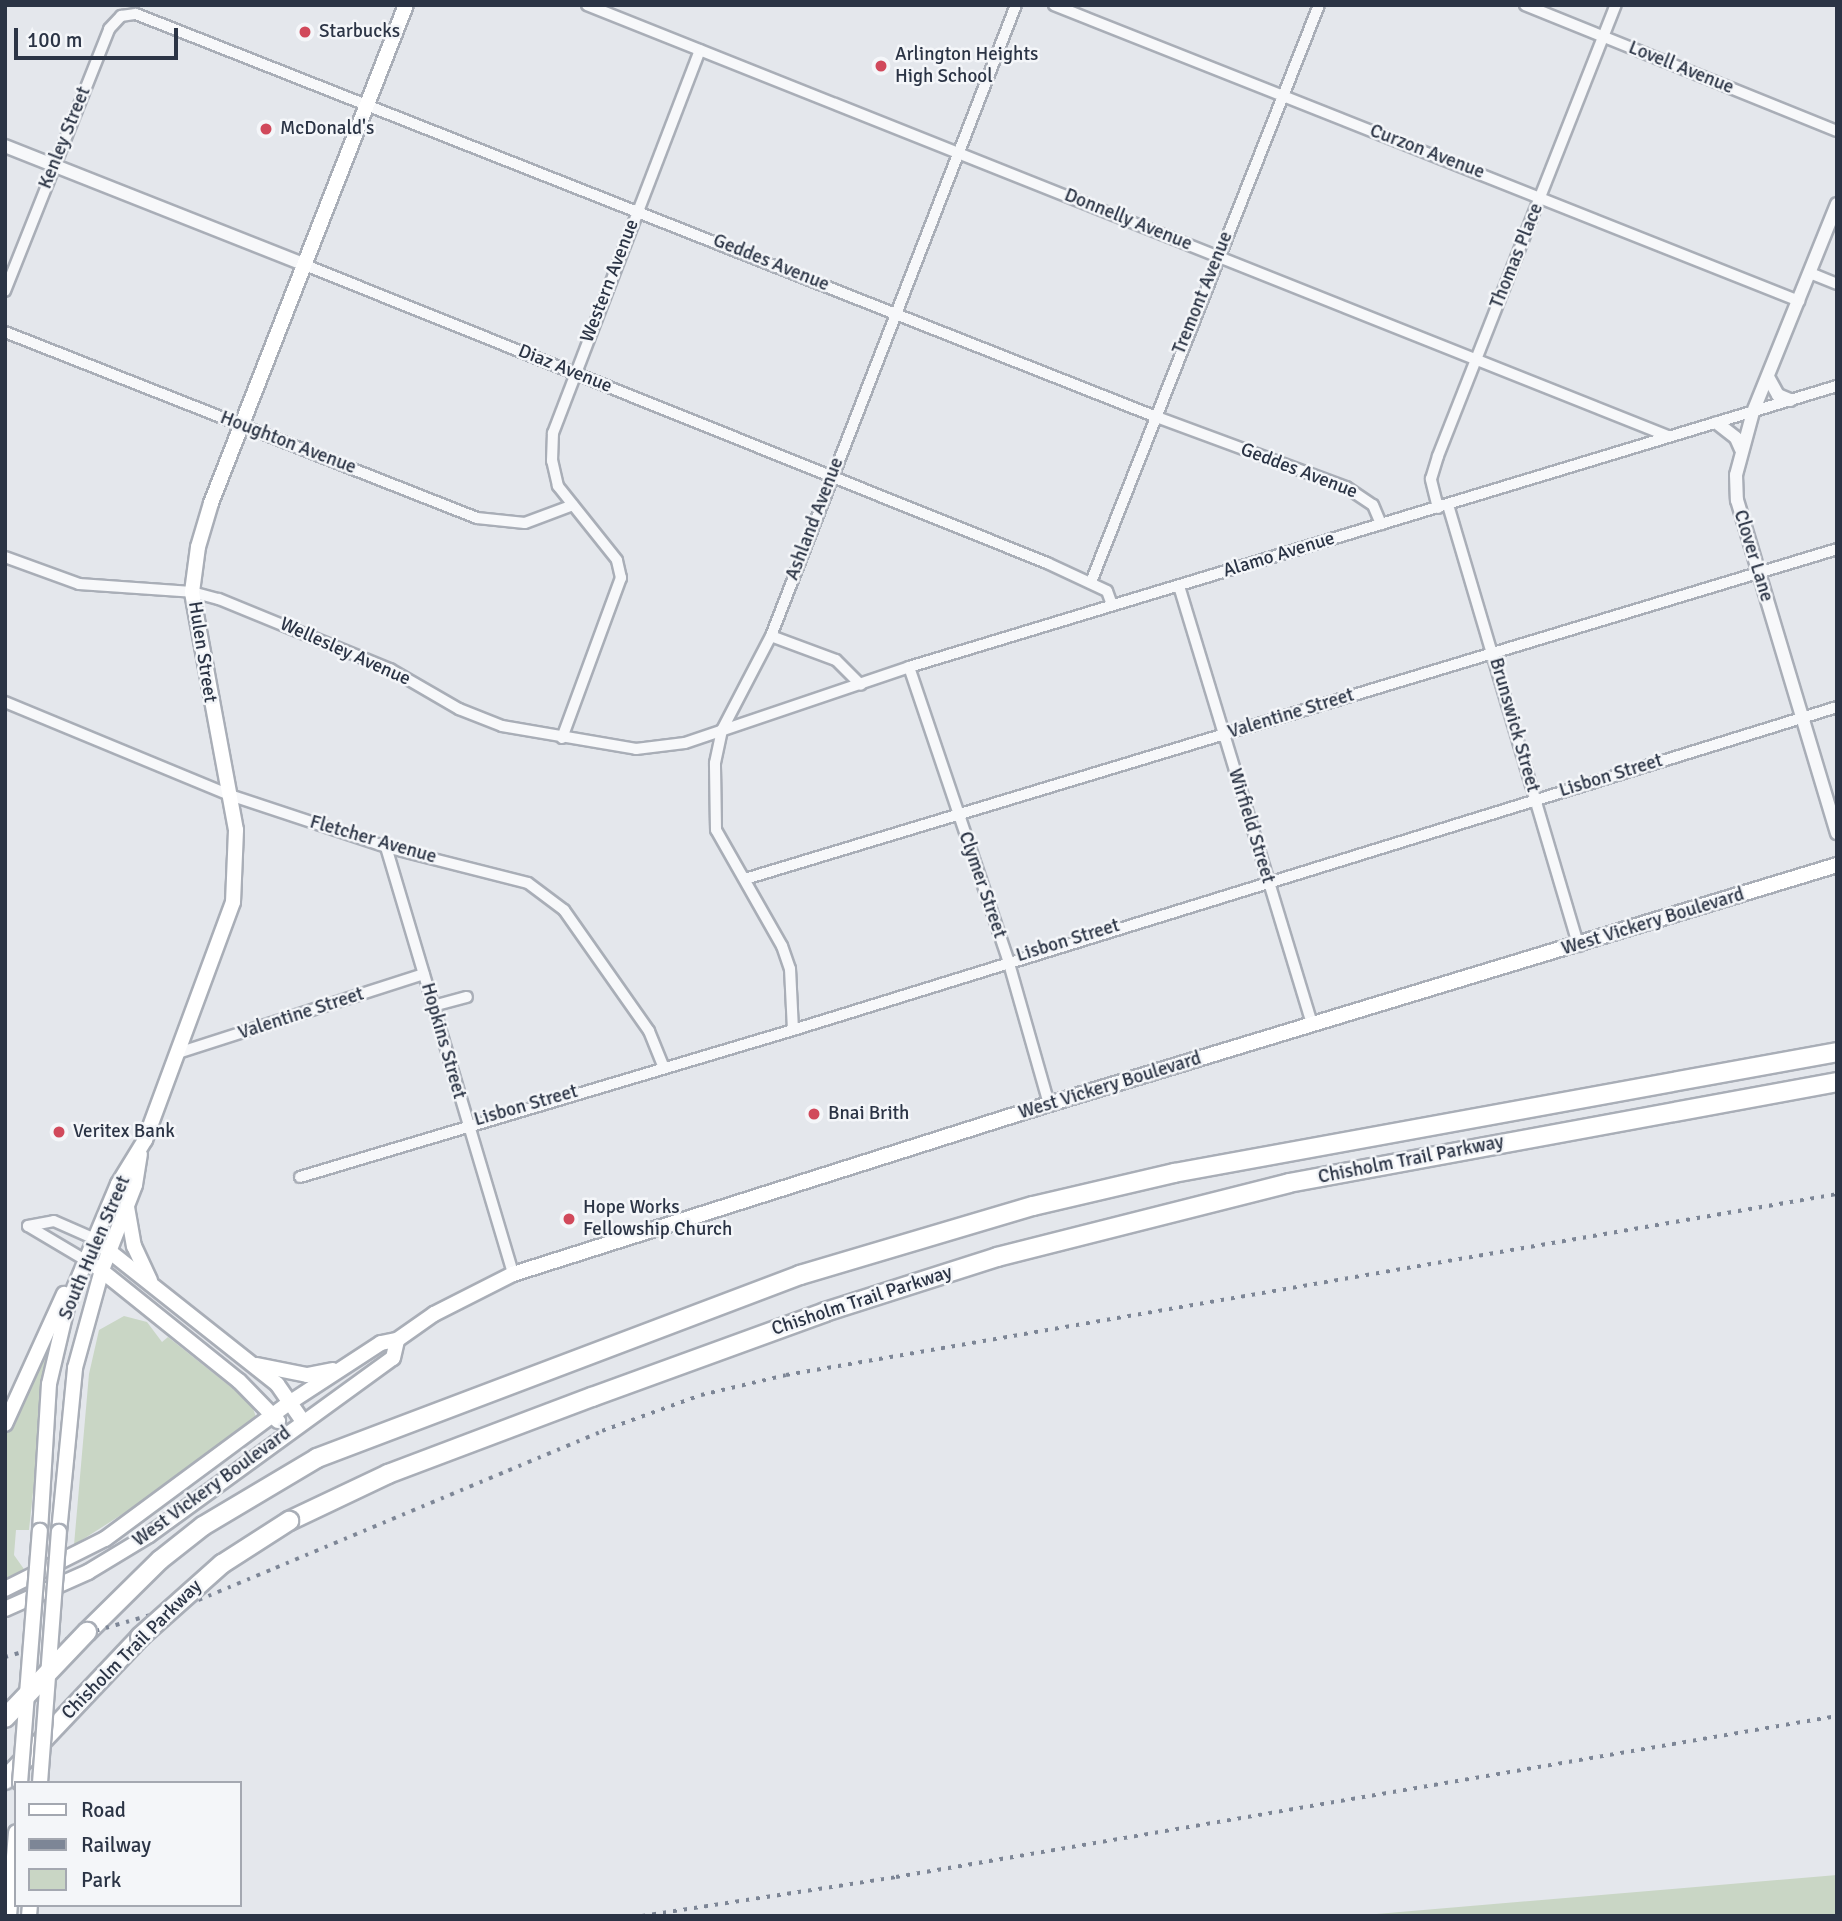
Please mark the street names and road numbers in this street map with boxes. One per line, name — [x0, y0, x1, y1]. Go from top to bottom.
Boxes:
street label: Lovell Avenue — [1625, 37, 1737, 99]
street label: Kenley Street — [34, 84, 96, 192]
street label: Curzon Avenue — [1366, 120, 1488, 184]
street label: Donnelly Avenue — [1061, 184, 1195, 256]
street label: Thomas Place — [1486, 200, 1548, 312]
street label: Western Avenue — [576, 216, 644, 346]
street label: Tremont Avenue — [1168, 228, 1238, 358]
street label: Geddes Avenue — [710, 229, 832, 297]
street label: Diaz Avenue — [515, 340, 615, 398]
street label: Houghton Avenue — [217, 407, 359, 479]
street label: Geddes Avenue — [1237, 438, 1361, 504]
street label: Ashland Avenue — [781, 454, 849, 584]
street label: Clover Lane — [1728, 507, 1778, 605]
street label: Alamo Avenue — [1221, 527, 1337, 583]
street label: Hulen Street — [183, 600, 221, 704]
street label: Wellesley Avenue — [276, 613, 414, 691]
street label: Brunswick Street — [1484, 655, 1544, 795]
street label: Valentine Street — [1225, 684, 1357, 744]
street label: Lisbon Street — [1557, 749, 1665, 803]
street label: Wirfield Street — [1223, 766, 1279, 886]
street label: Fletcher Avenue — [307, 811, 439, 869]
street label: Clymer Street — [953, 829, 1011, 941]
street label: West Vickery Boulevard — [1559, 883, 1747, 961]
street label: Lisbon Street — [1014, 914, 1122, 968]
street label: Hopkins Street — [416, 980, 470, 1102]
street label: Valentine Street — [235, 983, 367, 1045]
street label: West Vickery Boulevard — [1016, 1047, 1204, 1125]
street label: Lisbon Street — [471, 1080, 581, 1132]
street label: Chisholm Trail Parkway — [1316, 1131, 1506, 1189]
street label: South Hulen Street — [54, 1173, 136, 1323]
street label: Chisholm Trail Parkway — [769, 1261, 955, 1341]
street label: West Vickery Boulevard — [129, 1422, 295, 1552]
street label: Chisholm Trail Parkway — [57, 1575, 207, 1725]

